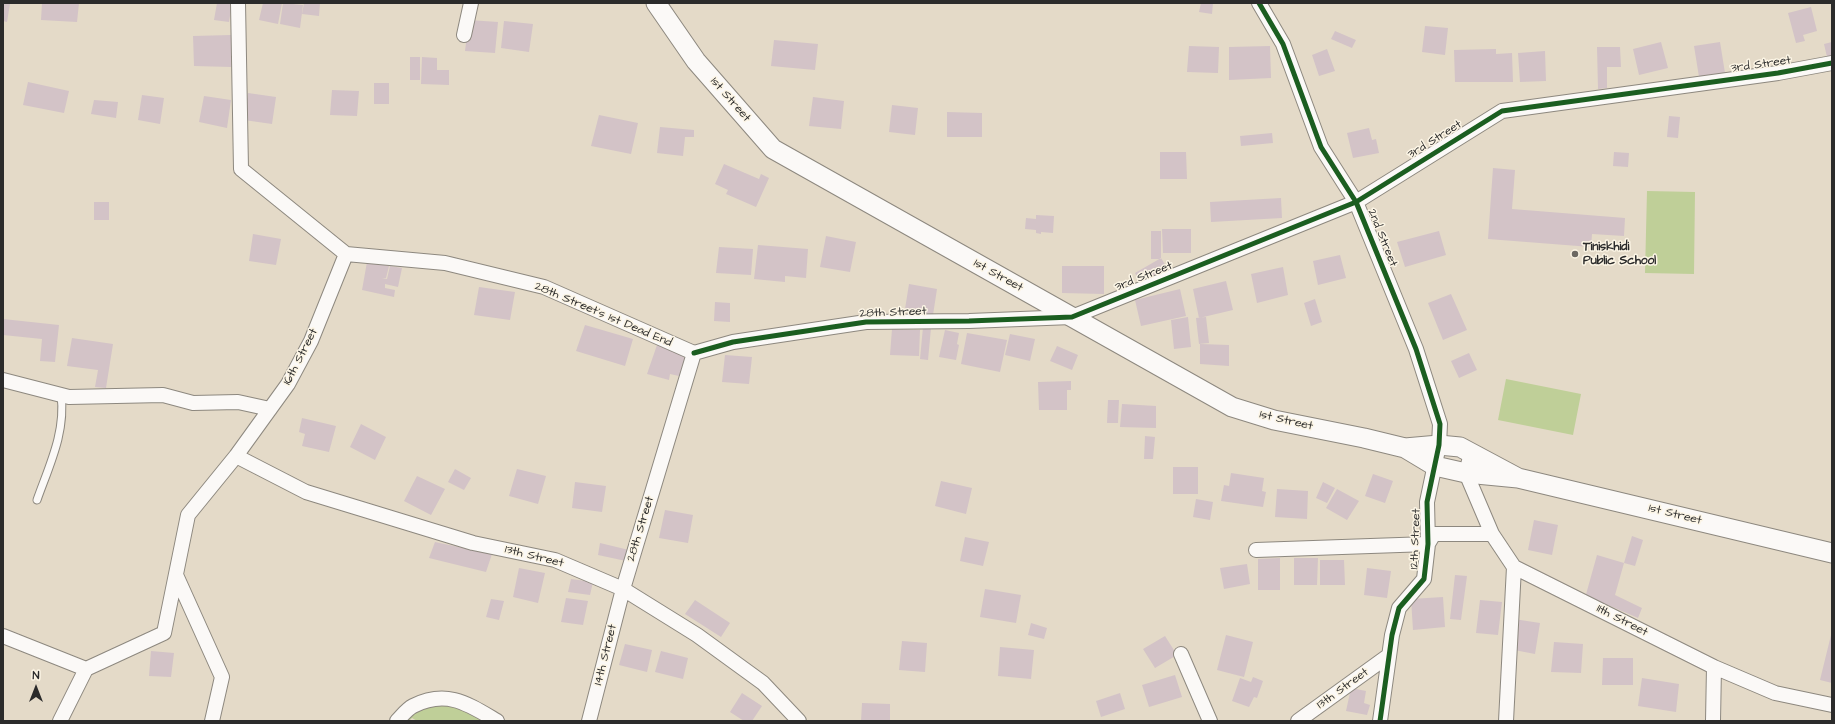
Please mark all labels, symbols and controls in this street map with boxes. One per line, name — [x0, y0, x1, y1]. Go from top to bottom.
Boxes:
street label: 3rd Street — [1730, 54, 1792, 76]
street label: 1st Street — [707, 75, 753, 125]
street label: 3rd Street — [1405, 118, 1465, 162]
street label: 2nd Street — [1364, 207, 1400, 269]
place label: Tiniskhidi Public School — [1583, 240, 1656, 268]
marker: Tiniskhidi Public School — [1570, 249, 1580, 259]
street label: 1st Street — [971, 257, 1025, 295]
street label: 3rd Street — [1113, 259, 1175, 295]
street label: 28th Street's 1st Dead End — [532, 279, 674, 351]
street label: 28th Street — [859, 305, 927, 321]
street label: 16th Street — [281, 326, 321, 388]
street label: 1st Street — [1258, 408, 1314, 434]
street label: 28th Street — [624, 495, 658, 563]
street label: 1st Street — [1647, 501, 1703, 529]
street label: 12th Street — [1408, 508, 1424, 570]
street label: 13th Street — [503, 543, 565, 571]
street label: 11th Street — [1594, 602, 1650, 640]
street label: 14th Street — [591, 623, 621, 687]
street label: 13th Street — [1314, 665, 1372, 713]
north arrow — [16, 668, 56, 708]
text: N — [33, 668, 39, 683]

